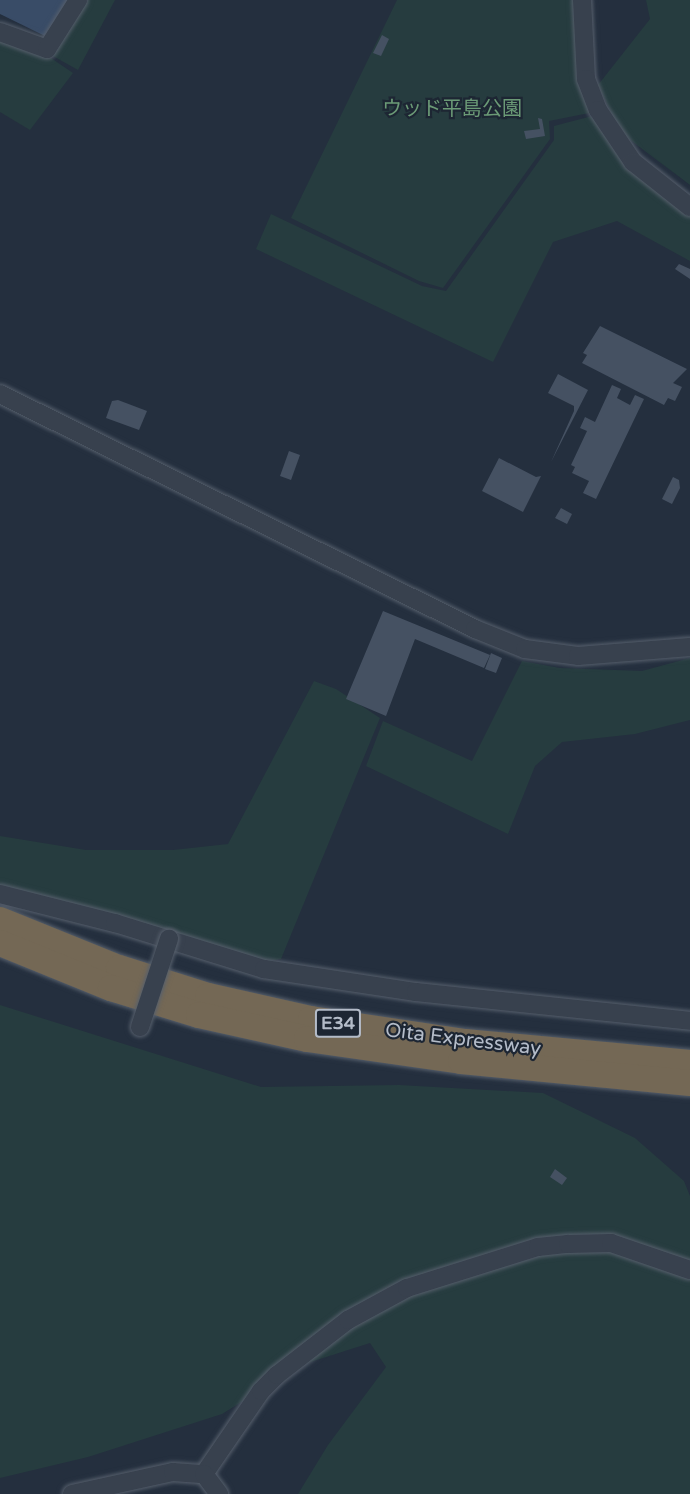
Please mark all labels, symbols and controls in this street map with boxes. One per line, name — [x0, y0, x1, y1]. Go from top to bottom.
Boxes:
park label: ウッド平島公園 — [382, 97, 522, 121]
road number: E34 — [314, 1008, 362, 1038]
street label: Oita Expressway — [384, 1019, 542, 1061]

